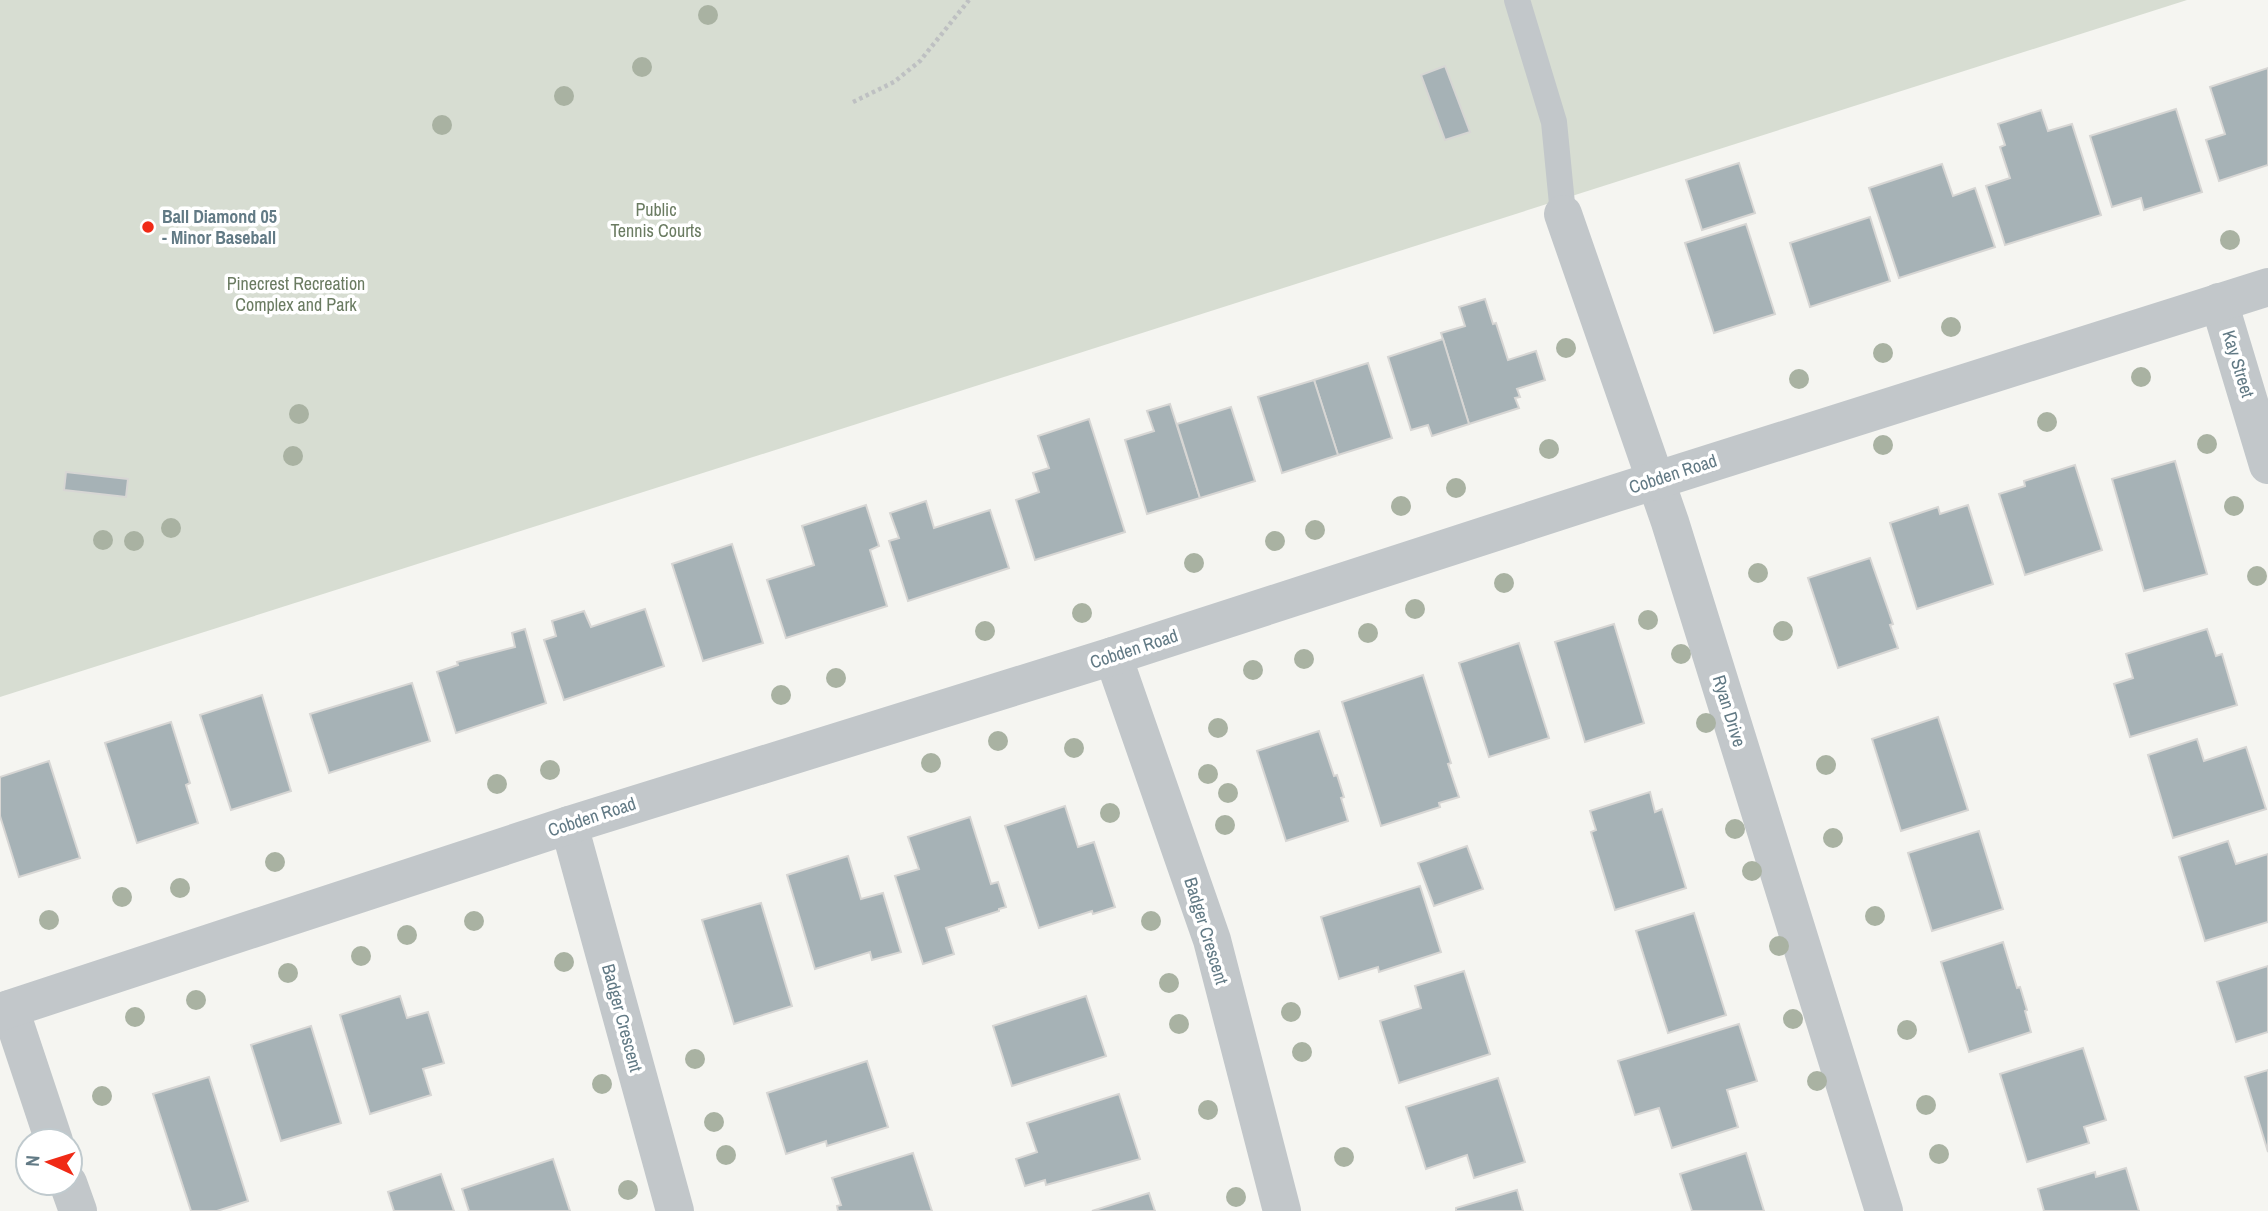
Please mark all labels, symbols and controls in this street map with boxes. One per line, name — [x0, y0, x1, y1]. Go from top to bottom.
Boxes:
park label: Public Tennis Courts — [610, 197, 702, 243]
place label: Ball Diamond 05 - Minor Baseball — [162, 204, 277, 250]
marker: Ball Diamond 05 - Minor Baseball — [140, 219, 156, 235]
park label: Pinecrest Recreation Complex and Park — [227, 271, 365, 317]
street label: Kay Street — [2216, 327, 2261, 400]
street label: Cobden Road — [1626, 448, 1720, 499]
street label: Cobden Road — [1087, 623, 1181, 674]
street label: Ryan Drive — [1707, 672, 1752, 750]
street label: Cobden Road — [545, 791, 639, 842]
street label: Badger Crescent — [1178, 874, 1235, 987]
street label: Badger Crescent — [596, 961, 649, 1075]
north arrow — [14, 1127, 84, 1197]
text: N — [19, 1154, 45, 1167]

